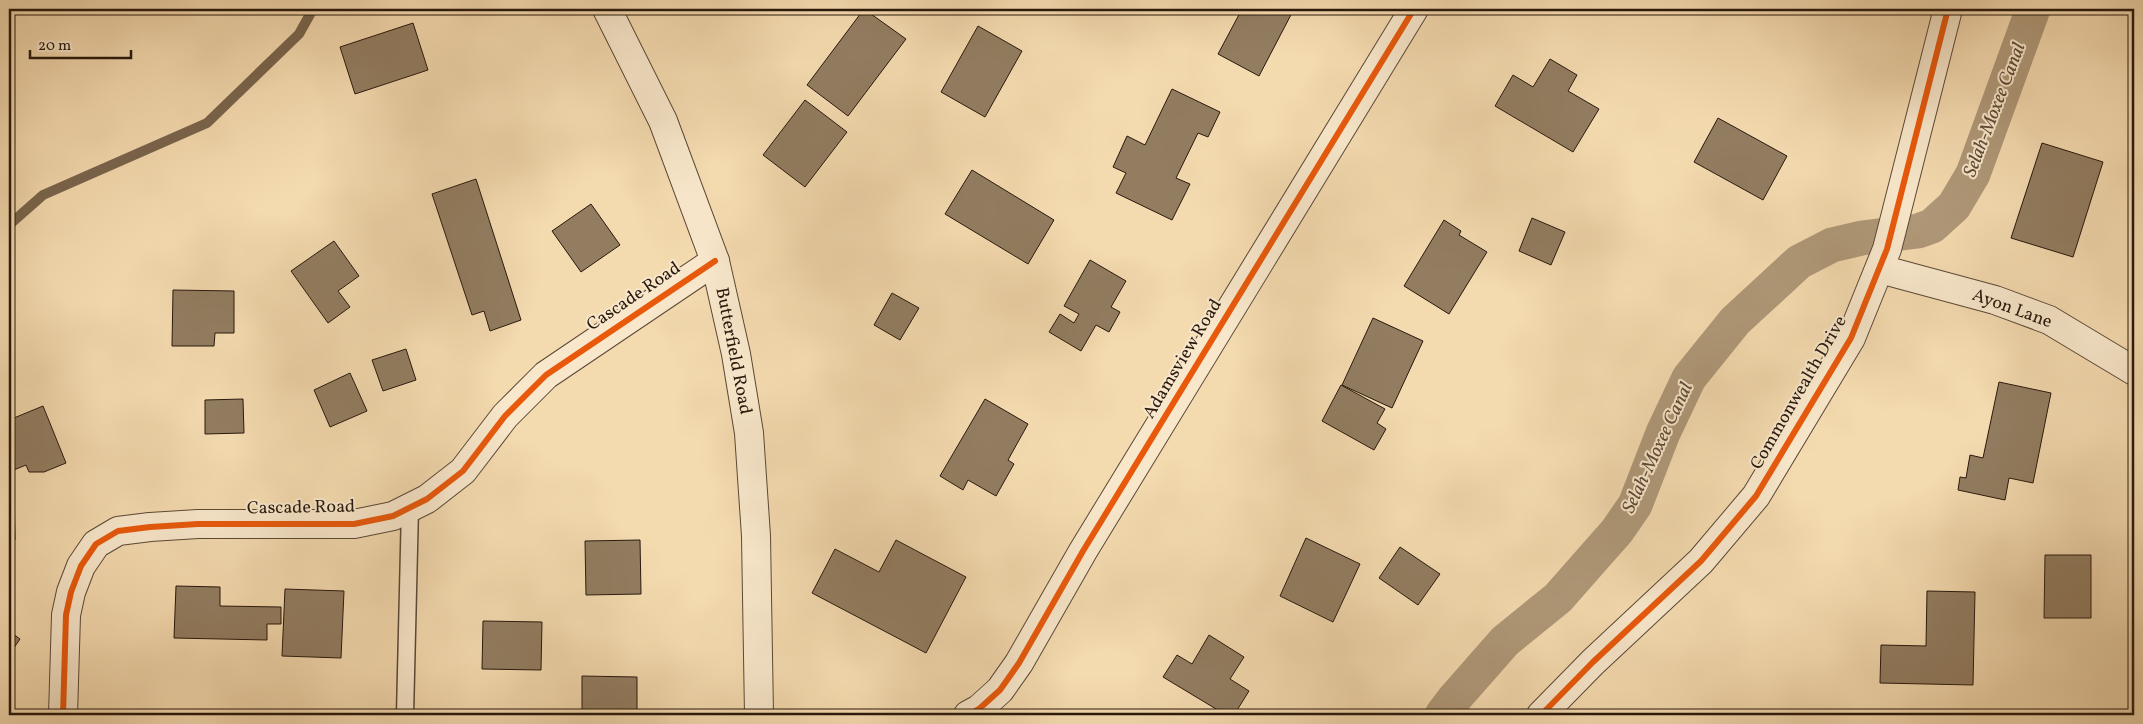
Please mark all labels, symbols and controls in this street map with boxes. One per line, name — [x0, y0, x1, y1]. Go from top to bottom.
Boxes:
scale bar — [30, 28, 131, 60]
text: 20 m — [38, 36, 71, 57]
water label: Selah-Moxee Canal — [1957, 39, 2033, 181]
street label: Cascade Road — [582, 256, 686, 338]
street label: Ayon Lane — [1969, 283, 2055, 335]
street label: Butterfield Road — [708, 285, 758, 417]
street label: Adamsview Road — [1137, 294, 1229, 424]
street label: Commonwealth Drive — [1745, 311, 1853, 475]
water label: Selah-Moxee Canal — [1616, 378, 1700, 518]
street label: Cascade Road — [247, 495, 355, 521]

